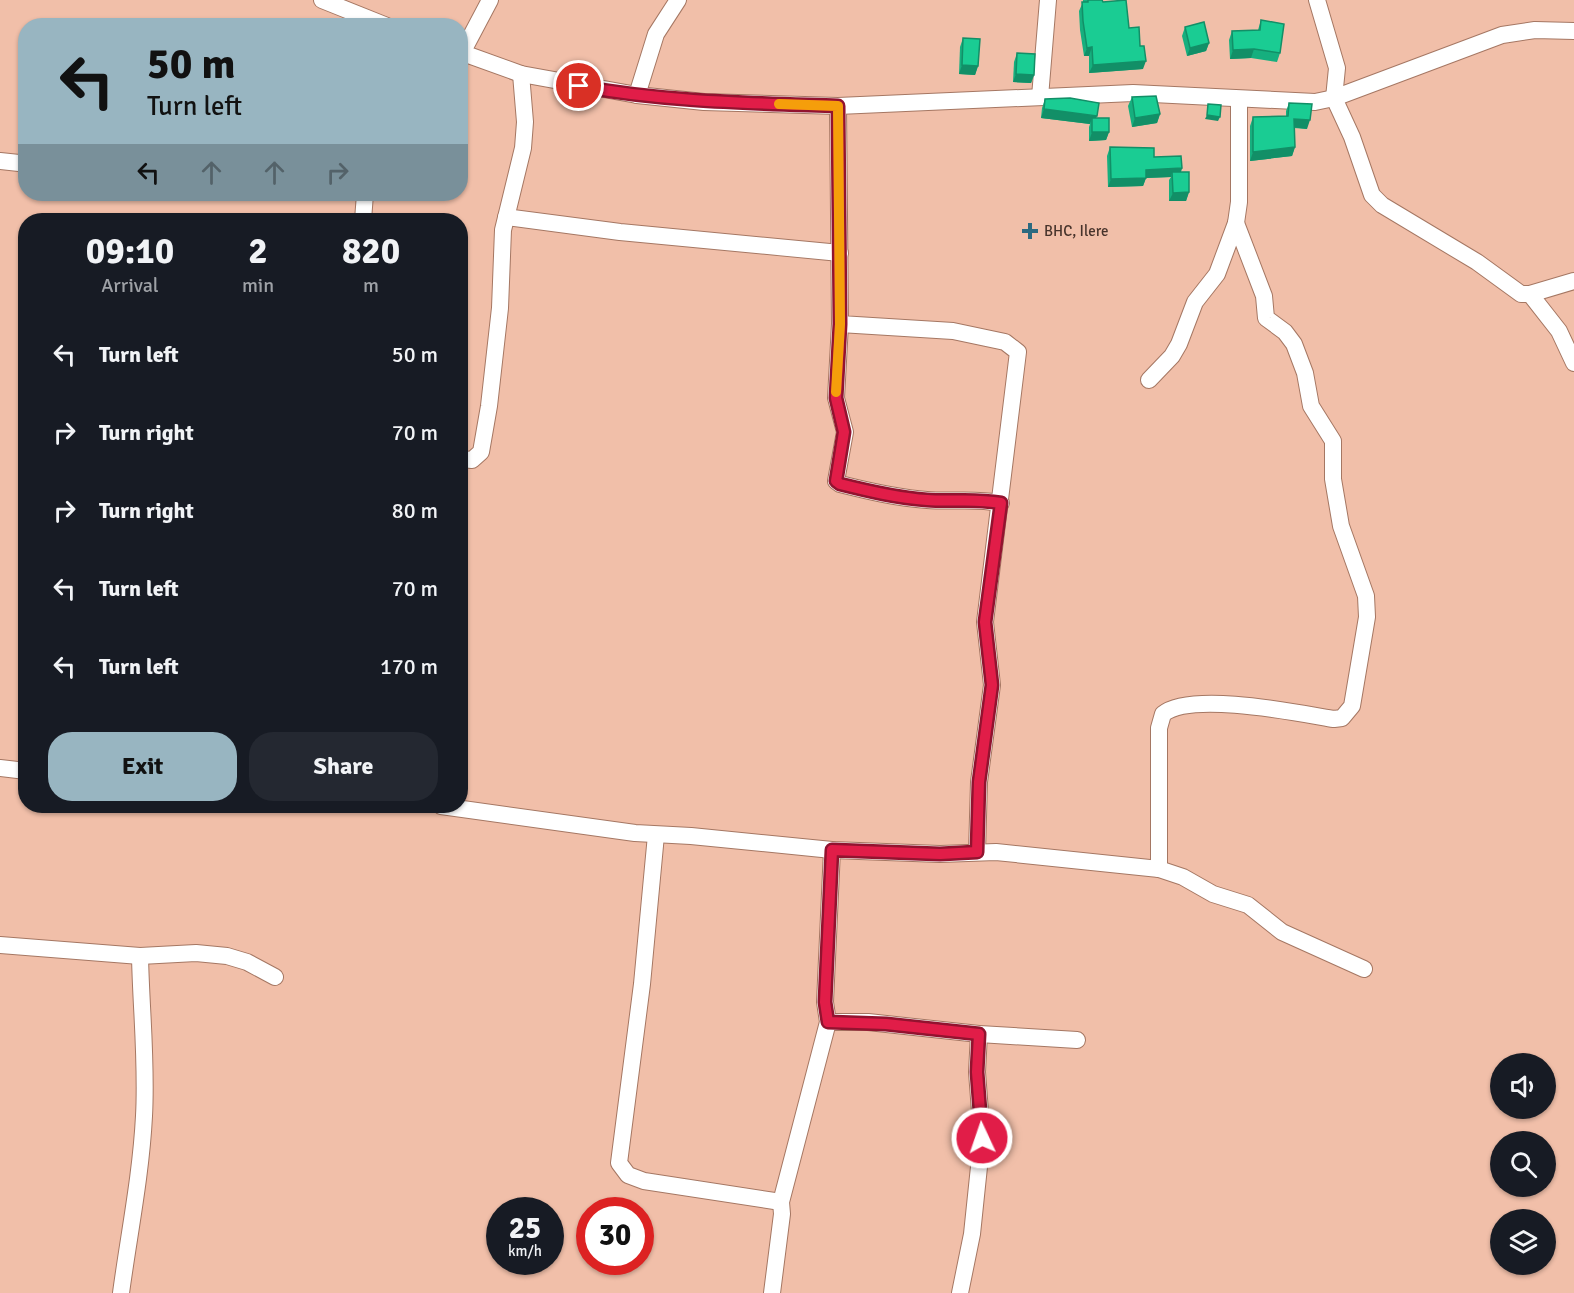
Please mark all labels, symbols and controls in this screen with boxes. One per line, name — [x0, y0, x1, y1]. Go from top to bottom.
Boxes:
text: 50 m — [147, 39, 236, 90]
icon: left — [48, 42, 126, 120]
pin — [553, 60, 604, 111]
icon: arrive — [562, 69, 595, 102]
text: Turn left — [147, 90, 242, 123]
icon: left — [132, 156, 165, 189]
icon: ahead — [195, 156, 228, 189]
icon: ahead — [258, 156, 291, 189]
icon: right — [321, 156, 354, 189]
marker: BHC, Ilere — [1021, 222, 1039, 240]
place label: BHC, Ilere — [1044, 222, 1108, 240]
text: 09:10 — [86, 229, 174, 274]
text: 2 — [248, 229, 268, 274]
text: 820 — [342, 229, 400, 274]
text: Arrival — [101, 273, 159, 298]
text: min — [242, 273, 274, 298]
text: m — [363, 273, 379, 298]
icon: left — [48, 338, 81, 371]
text: Turn left — [99, 341, 179, 368]
text: 50 m — [392, 341, 438, 368]
icon: right — [48, 416, 81, 449]
text: Turn right — [99, 419, 194, 446]
text: 70 m — [392, 419, 438, 446]
icon: right — [48, 494, 81, 527]
text: Turn right — [99, 497, 194, 524]
text: 80 m — [392, 497, 438, 524]
icon: left — [48, 572, 81, 605]
text: Turn left — [99, 575, 179, 602]
text: 70 m — [392, 575, 438, 602]
icon: left — [48, 650, 81, 683]
text: Turn left — [99, 653, 179, 680]
text: 170 m — [380, 653, 438, 680]
button: Exit — [48, 732, 237, 801]
button: Share — [249, 732, 438, 801]
map controls — [1490, 1053, 1556, 1275]
button: sound — [1490, 1053, 1556, 1119]
position arrow — [950, 1106, 1014, 1170]
button: search — [1490, 1131, 1556, 1197]
speed limit sign: 30 — [576, 1197, 654, 1275]
button: layers — [1490, 1209, 1556, 1275]
text: 25 — [509, 1210, 541, 1247]
text: km/h — [508, 1242, 542, 1260]

